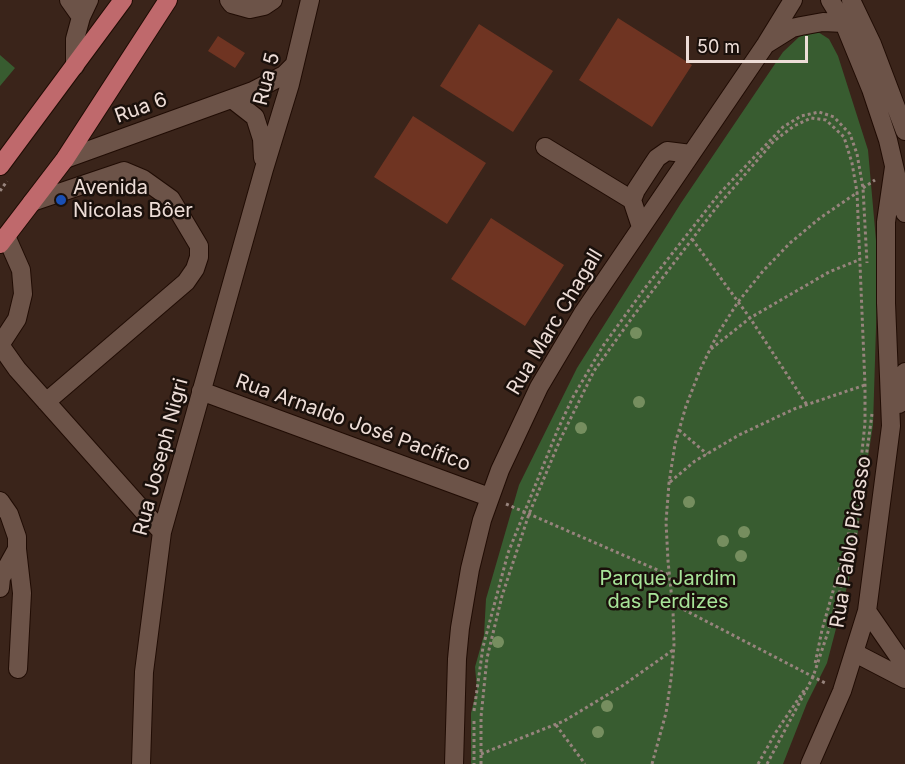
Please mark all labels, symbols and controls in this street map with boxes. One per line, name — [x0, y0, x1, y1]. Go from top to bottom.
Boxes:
scale bar — [689, 24, 810, 62]
text: 50 m — [697, 36, 740, 57]
street label: Rua 5 — [249, 50, 285, 108]
street label: Rua 6 — [112, 87, 170, 129]
place label: Avenida Nicolas Bôer — [73, 176, 193, 223]
marker: Avenida Nicolas Bôer — [54, 193, 68, 207]
street label: Rua Marc Chagall — [502, 245, 608, 399]
street label: Rua Arnaldo José Pacífico — [232, 369, 474, 477]
street label: Rua Joseph Nigri — [128, 376, 194, 538]
street label: Rua Pablo Picasso — [826, 454, 876, 630]
park label: Parque Jardim das Perdizes — [599, 567, 737, 614]

